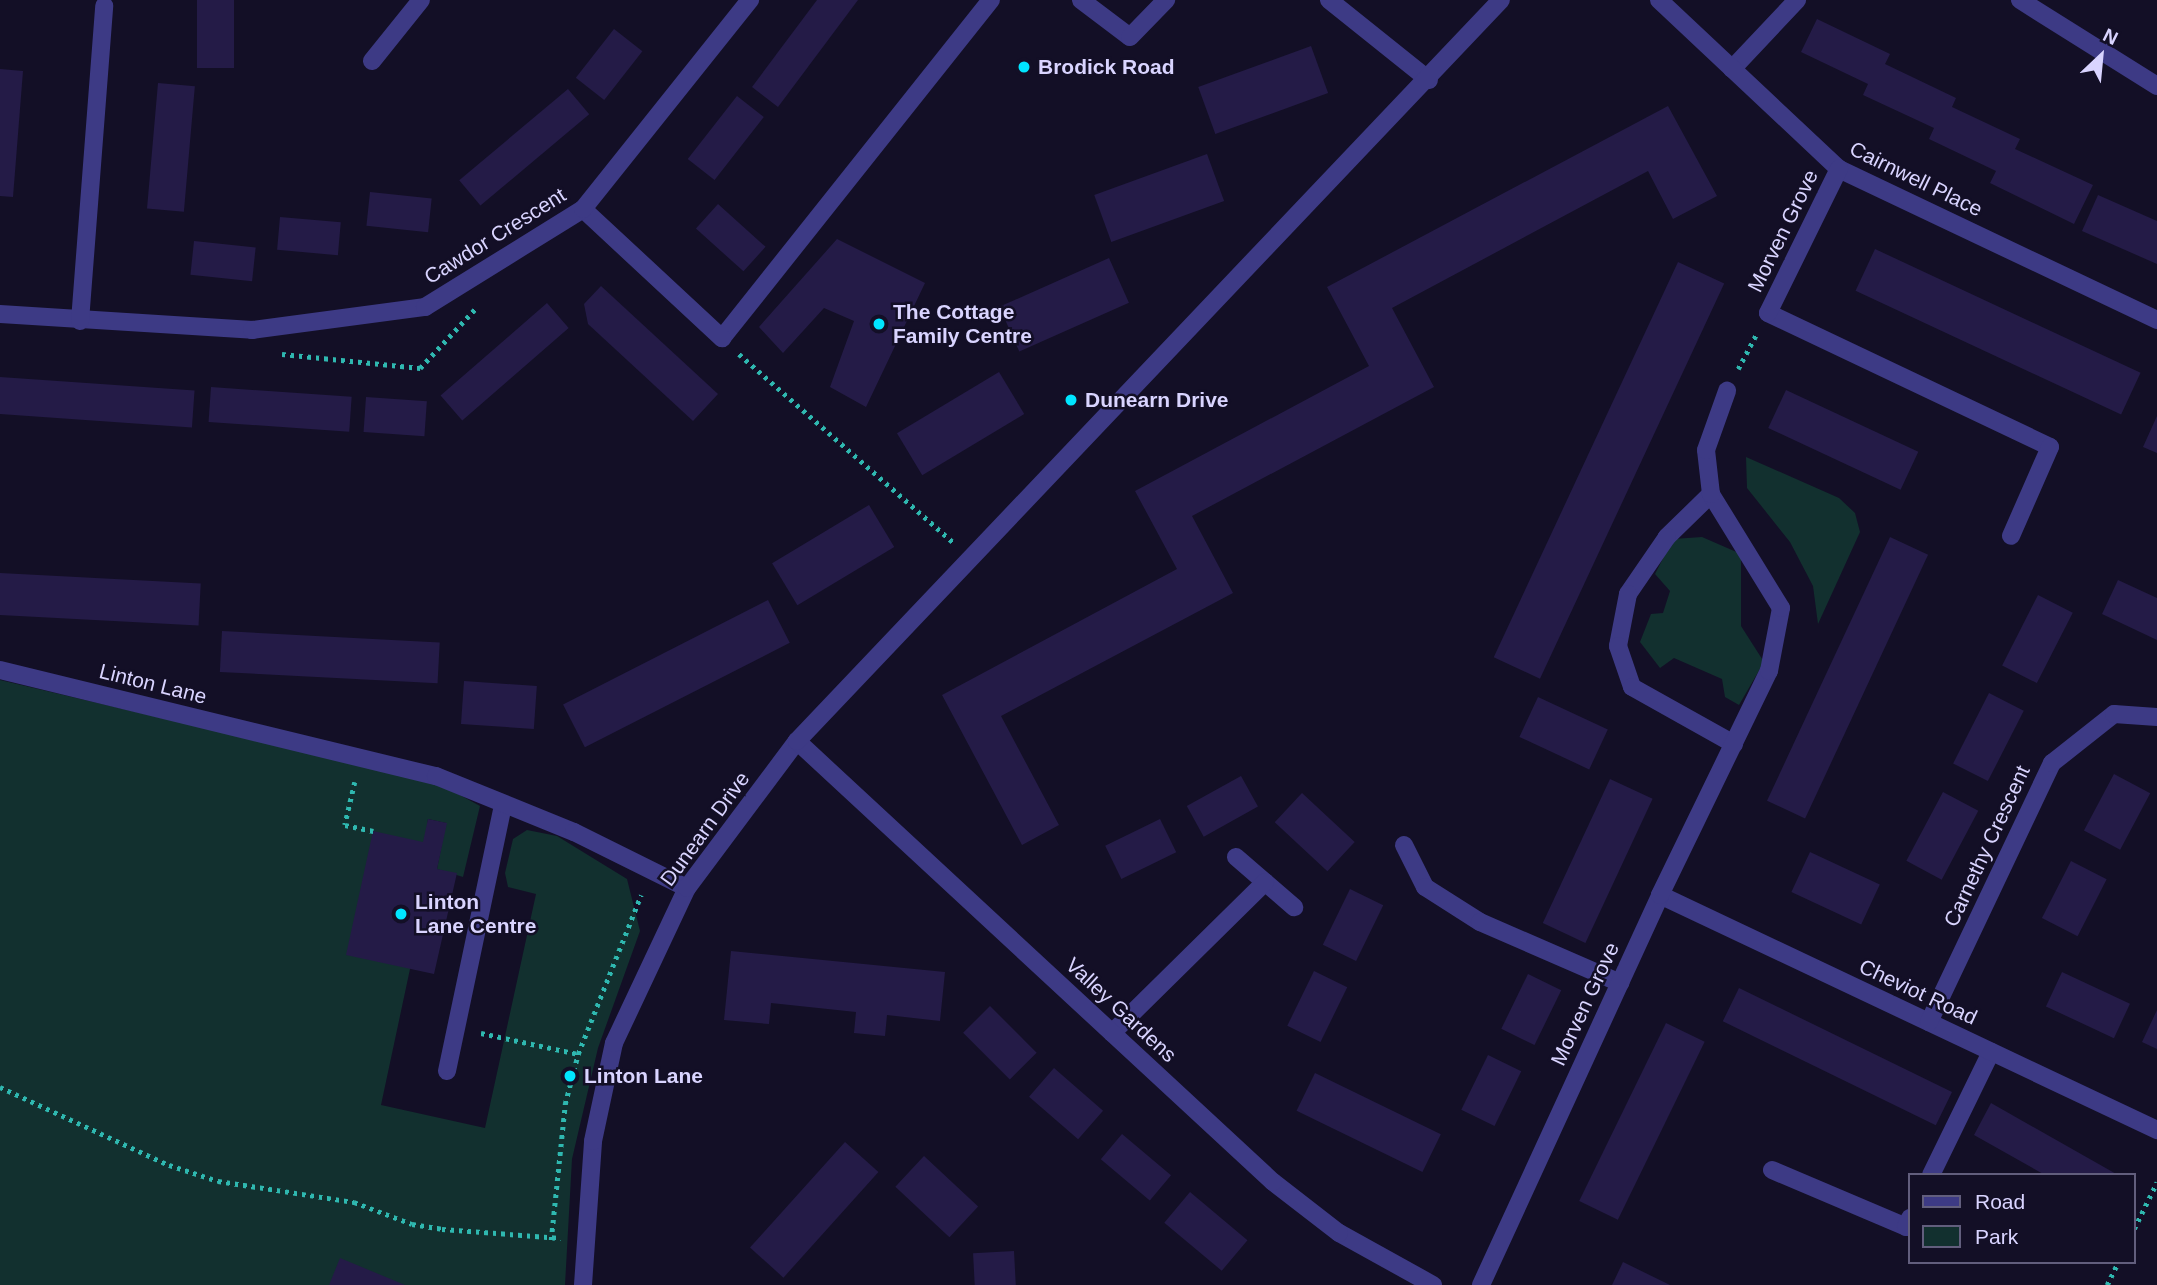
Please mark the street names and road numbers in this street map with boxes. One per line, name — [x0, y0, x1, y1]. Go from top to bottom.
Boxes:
street label: Cairnwell Place — [1845, 136, 1987, 222]
street label: Morven Grove — [1743, 166, 1823, 296]
street label: Cawdor Crescent — [420, 182, 570, 290]
street label: Linton Lane — [97, 658, 209, 710]
street label: Carnethy Crescent — [1939, 761, 2035, 931]
street label: Dunearn Drive — [655, 767, 755, 891]
street label: Morven Grove — [1545, 938, 1625, 1070]
street label: Valley Gardens — [1060, 952, 1182, 1068]
street label: Cheviot Road — [1855, 954, 1981, 1030]

